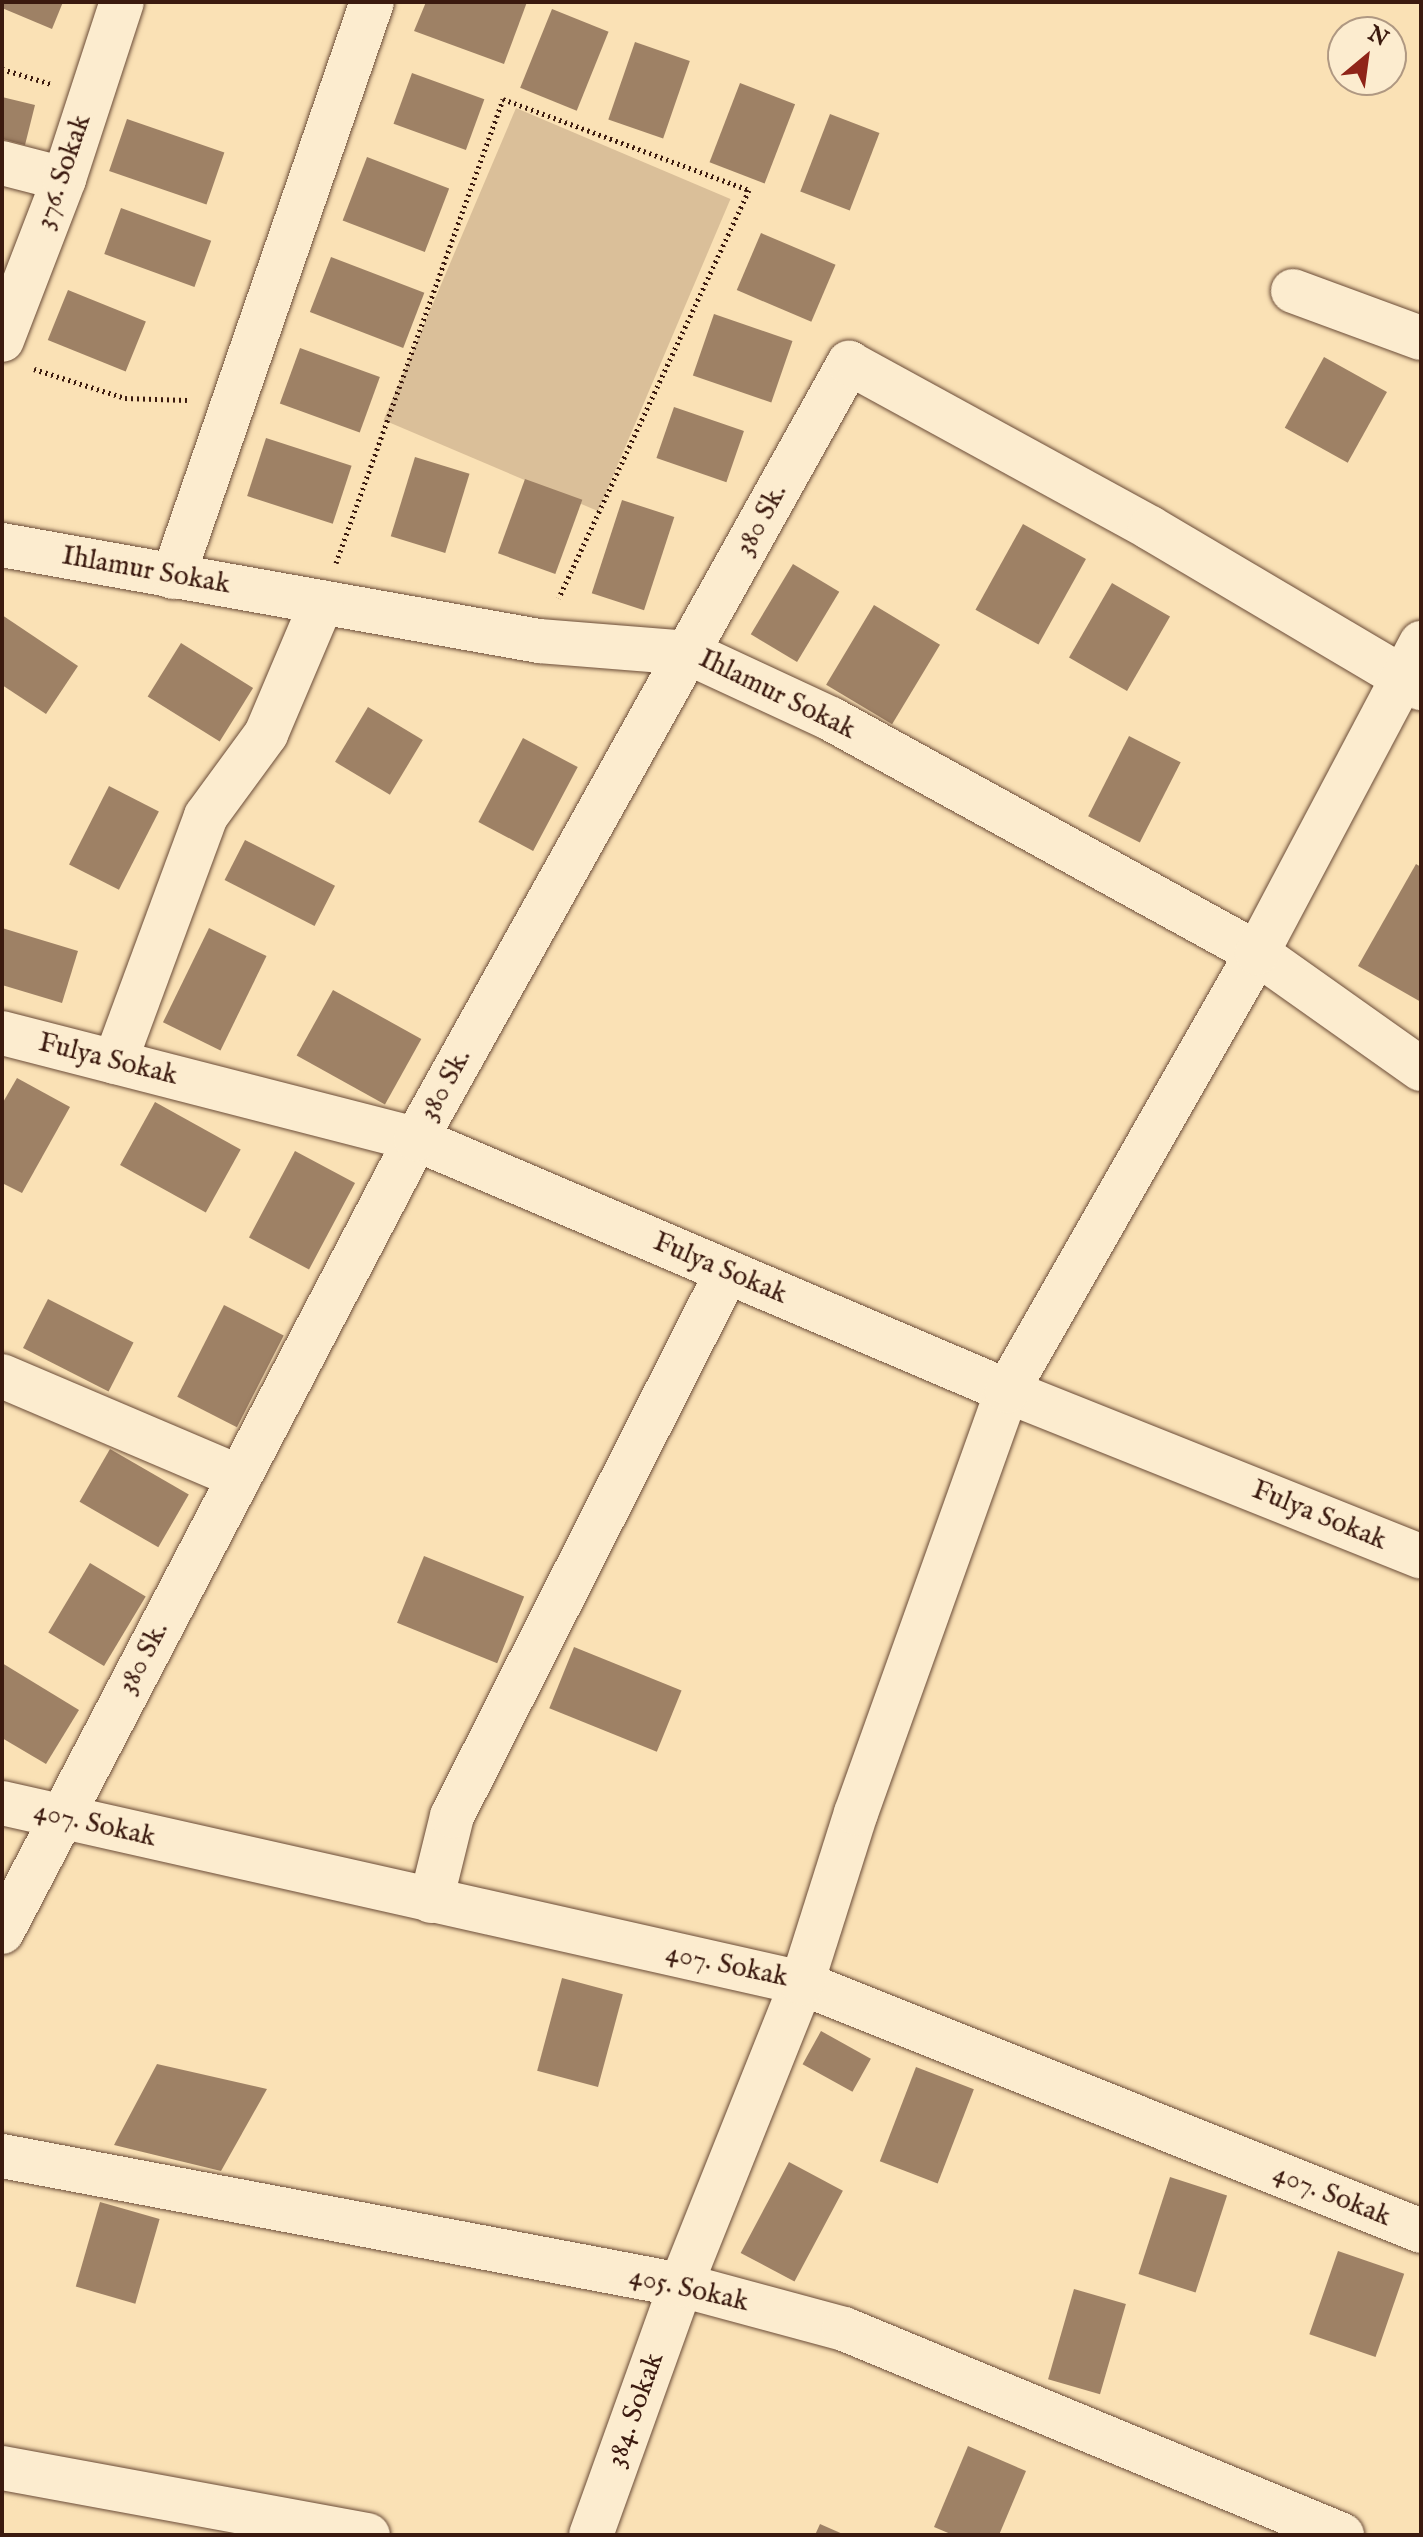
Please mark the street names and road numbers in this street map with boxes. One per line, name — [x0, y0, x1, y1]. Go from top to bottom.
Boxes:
street label: 376. Sokak — [29, 110, 99, 234]
street label: 380 Sk. — [729, 478, 795, 562]
street label: Ihlamur Sokak — [59, 540, 233, 602]
street label: Ihlamur Sokak — [693, 643, 861, 747]
street label: Fulya Sokak — [35, 1026, 181, 1094]
street label: 380 Sk. — [413, 1043, 479, 1127]
street label: Fulya Sokak — [648, 1226, 792, 1312]
street label: Fulya Sokak — [1247, 1474, 1391, 1558]
street label: 380 Sk. — [111, 1616, 177, 1700]
street label: 407. Sokak — [31, 1795, 159, 1855]
street label: 407. Sokak — [663, 1937, 791, 1995]
street label: 407. Sokak — [1268, 2157, 1396, 2235]
street label: 405. Sokak — [626, 2260, 752, 2320]
street label: 384. Sokak — [600, 2348, 672, 2472]

